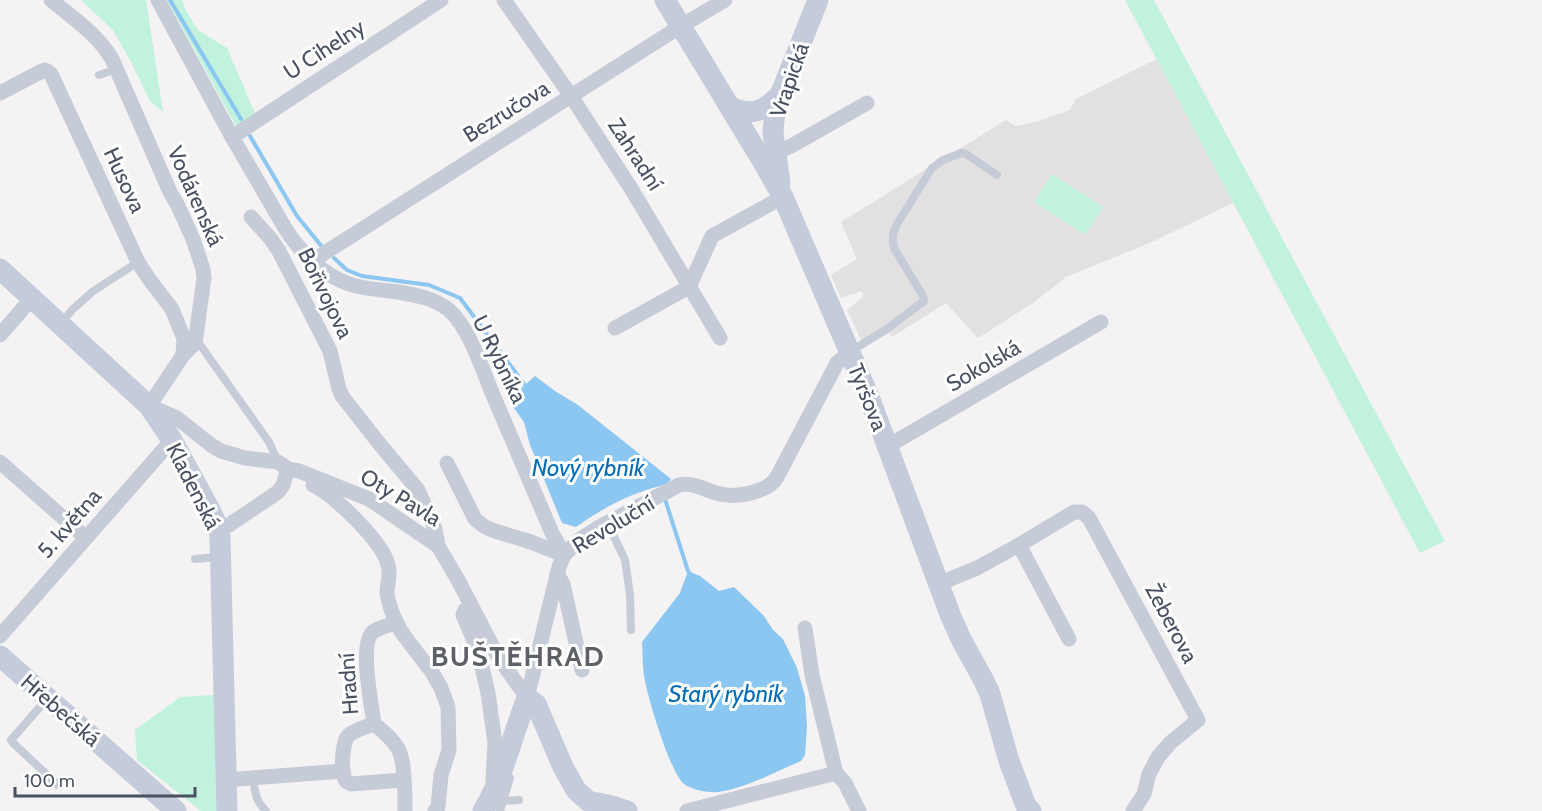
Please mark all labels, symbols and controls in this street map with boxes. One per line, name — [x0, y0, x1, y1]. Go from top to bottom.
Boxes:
street label: U Cihelny — [279, 13, 370, 86]
street label: Vrapická — [764, 39, 815, 121]
street label: Bezručova — [458, 74, 555, 148]
street label: Zahradní — [602, 113, 669, 196]
street label: Vodárenská — [162, 142, 230, 251]
street label: Husova — [98, 143, 152, 218]
street label: Bořivojova — [292, 244, 359, 343]
street label: U Rybníka — [467, 311, 533, 408]
street label: Sokolská — [941, 333, 1025, 397]
street label: Tyršova — [842, 360, 893, 435]
street label: Kladenská — [160, 438, 227, 534]
water label: Nový rybník — [532, 453, 645, 482]
street label: Oty Pavla — [355, 463, 446, 532]
street label: 5. května — [32, 483, 107, 564]
street label: Revoluční — [568, 489, 659, 559]
street label: Žeberova — [1139, 579, 1204, 668]
district label: BUŠTĚHRAD — [431, 639, 605, 673]
street label: Hradní — [333, 652, 364, 716]
street label: Hřebečská — [15, 668, 106, 753]
water label: Starý rybník — [669, 679, 784, 708]
scale bar — [15, 760, 195, 798]
text: 100 m — [24, 770, 75, 792]

